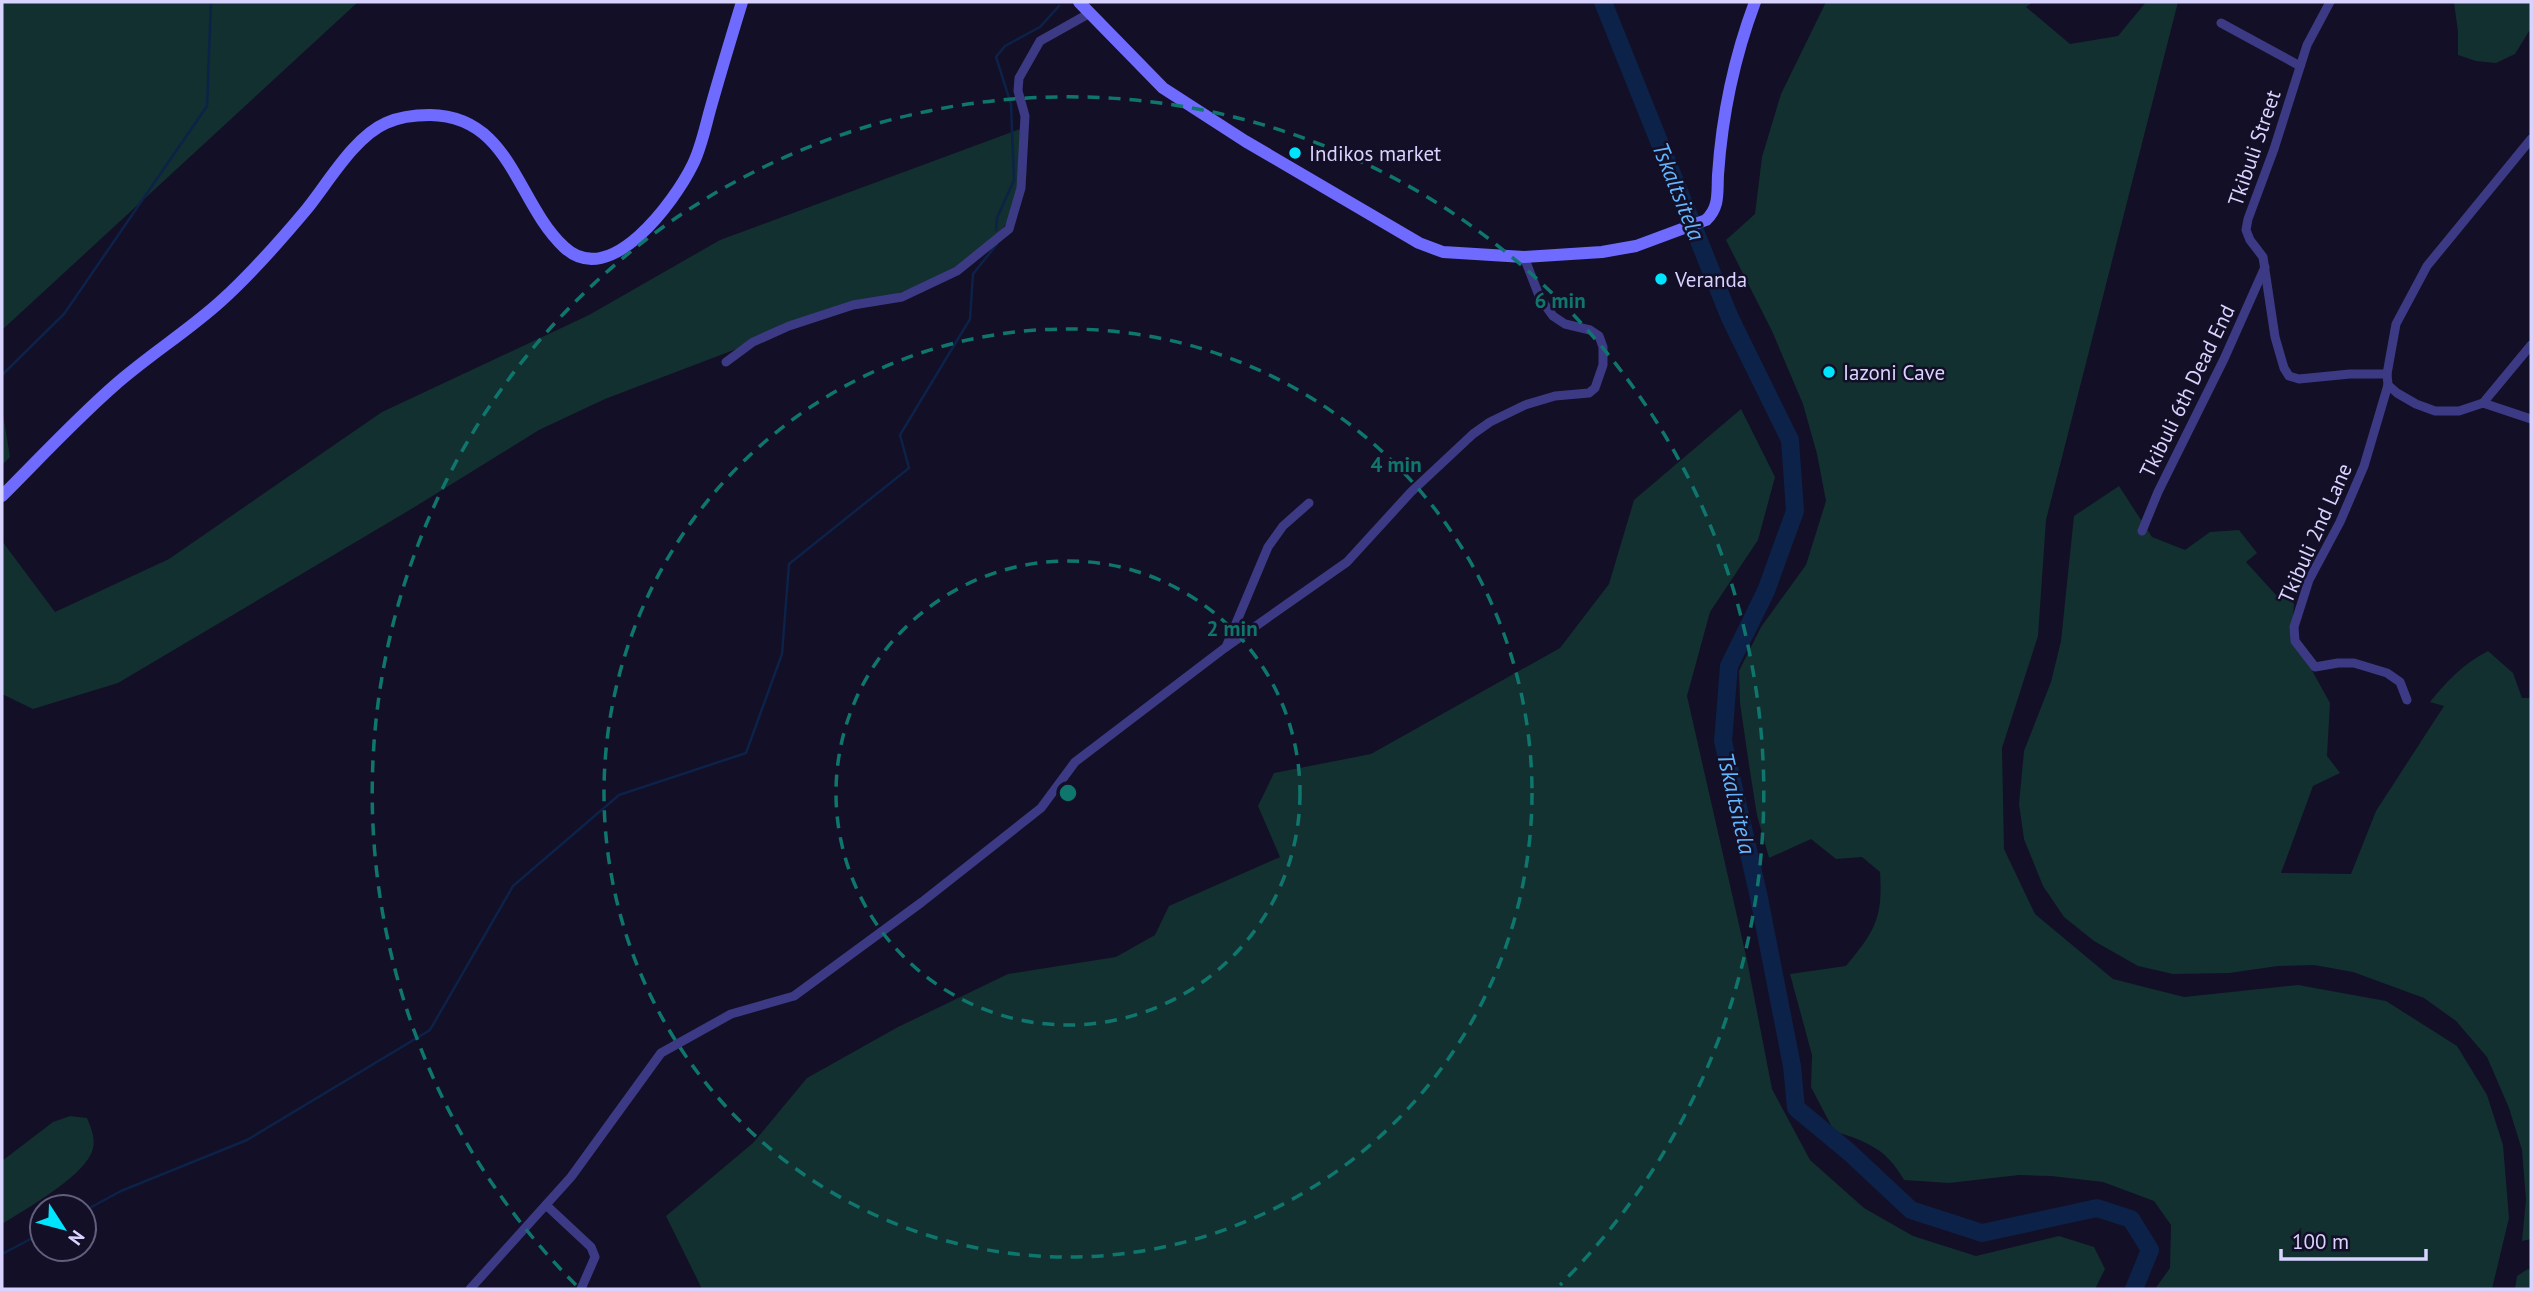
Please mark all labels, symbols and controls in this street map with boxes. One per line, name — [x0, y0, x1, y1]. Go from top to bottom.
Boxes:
street label: Tkibuli Street — [2222, 86, 2286, 210]
water label: Tskaltsitela — [1646, 138, 1712, 244]
place label: Indikos market — [1309, 140, 1441, 167]
marker: Indikos market — [1287, 145, 1303, 161]
place label: Veranda — [1674, 266, 1747, 293]
marker: Veranda — [1653, 271, 1669, 287]
text: 6 min — [1534, 287, 1586, 314]
street label: Tkibuli 6th Dead End — [2133, 300, 2241, 482]
place label: Iazoni Cave — [1843, 359, 1945, 386]
marker: Iazoni Cave — [1821, 364, 1837, 380]
text: 4 min — [1370, 451, 1422, 478]
street label: Tkibuli 2nd Lane — [2272, 459, 2358, 607]
text: 2 min — [1206, 615, 1258, 642]
water label: Tskaltsitela — [1711, 749, 1763, 857]
centre of rings — [1056, 781, 1080, 805]
north arrow — [28, 1193, 98, 1263]
scale bar — [2281, 1218, 2426, 1262]
text: N — [63, 1226, 90, 1250]
text: 100 m — [2292, 1228, 2349, 1255]

